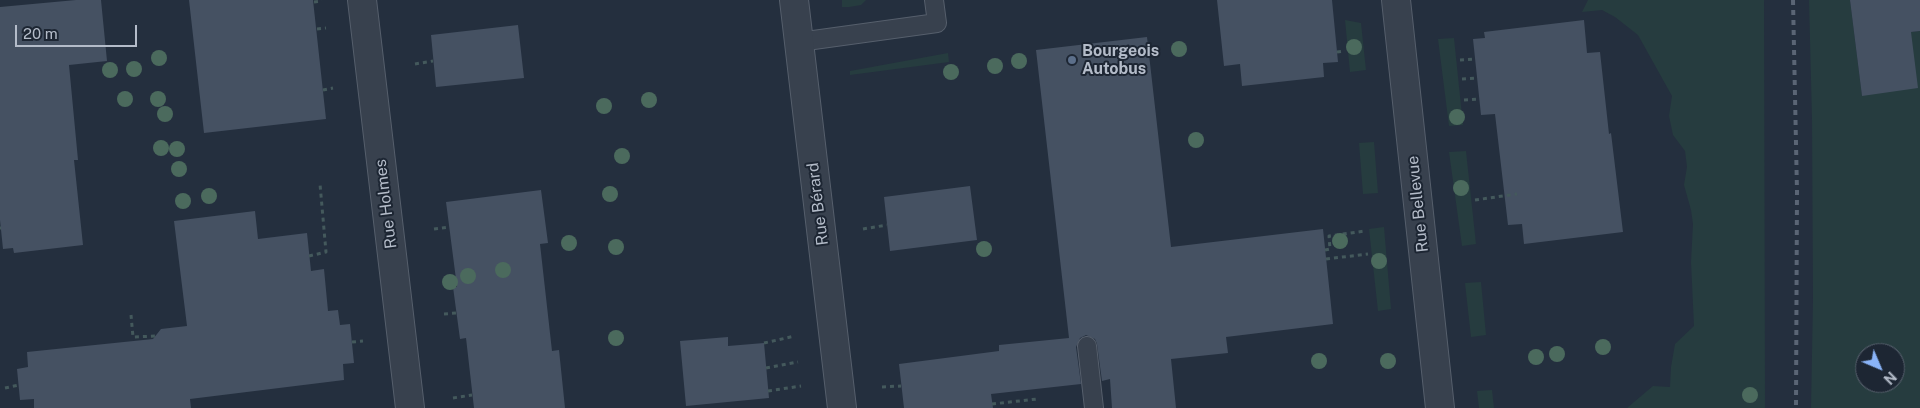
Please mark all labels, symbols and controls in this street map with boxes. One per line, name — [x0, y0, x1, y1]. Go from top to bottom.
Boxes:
scale bar — [18, 15, 140, 47]
text: 20 m — [23, 25, 58, 42]
place label: Bourgeois Autobus — [1082, 41, 1159, 79]
marker: Bourgeois Autobus — [1066, 54, 1078, 66]
street label: Rue Bellevue — [1403, 155, 1433, 253]
street label: Rue Holmes — [371, 158, 401, 250]
street label: Rue Bérard — [803, 162, 833, 246]
north arrow — [1855, 343, 1905, 393]
text: N — [1880, 368, 1899, 387]

